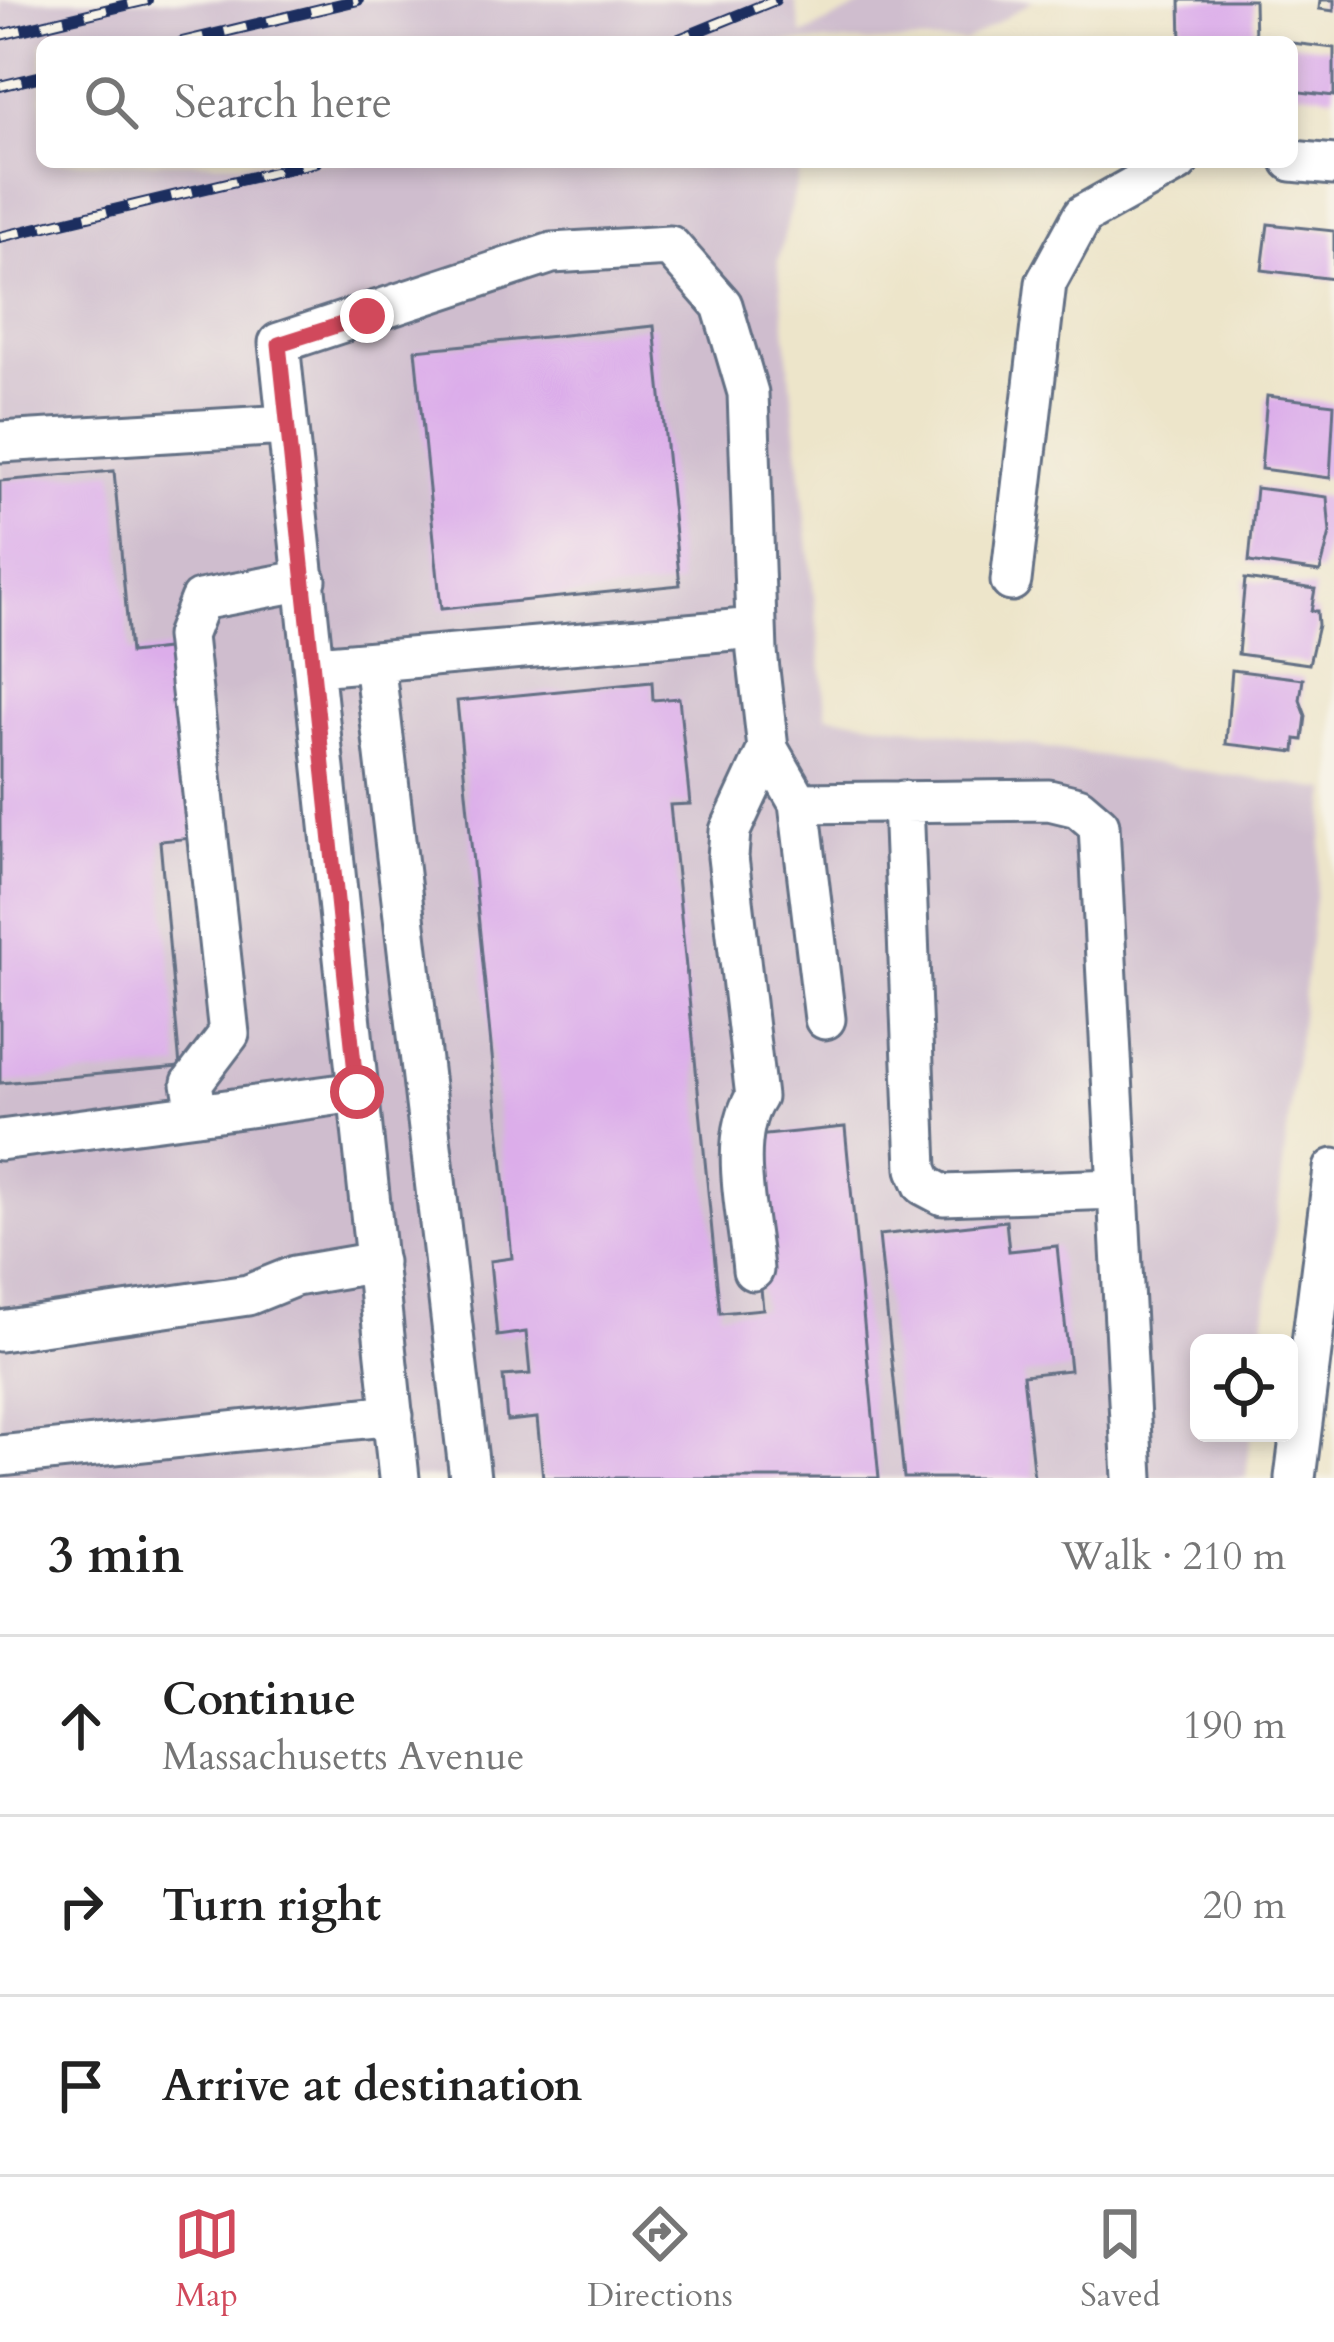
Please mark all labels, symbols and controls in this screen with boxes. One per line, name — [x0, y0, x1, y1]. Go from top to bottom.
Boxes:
search box — [36, 36, 1298, 168]
icon: search — [78, 69, 144, 135]
text: Search here — [174, 72, 392, 133]
route end — [340, 289, 394, 343]
route start — [330, 1065, 384, 1119]
map controls — [1190, 1334, 1298, 1442]
button: locate — [1190, 1334, 1298, 1442]
text: 3 min — [48, 1521, 184, 1591]
text: Walk · 210 m — [1061, 1530, 1286, 1583]
text: Continue — [162, 1669, 356, 1730]
icon: ahead — [48, 1693, 114, 1759]
text: 190 m — [1183, 1699, 1286, 1752]
text: Massachusetts Avenue — [162, 1730, 525, 1783]
icon: right — [48, 1873, 114, 1939]
text: Turn right — [162, 1875, 381, 1936]
text: 20 m — [1203, 1879, 1286, 1932]
icon: arrive — [48, 2053, 114, 2119]
text: Arrive at destination — [162, 2055, 582, 2116]
tab: Map — [174, 2201, 240, 2318]
tab: Directions — [587, 2201, 733, 2318]
tab: Saved — [1080, 2201, 1160, 2318]

